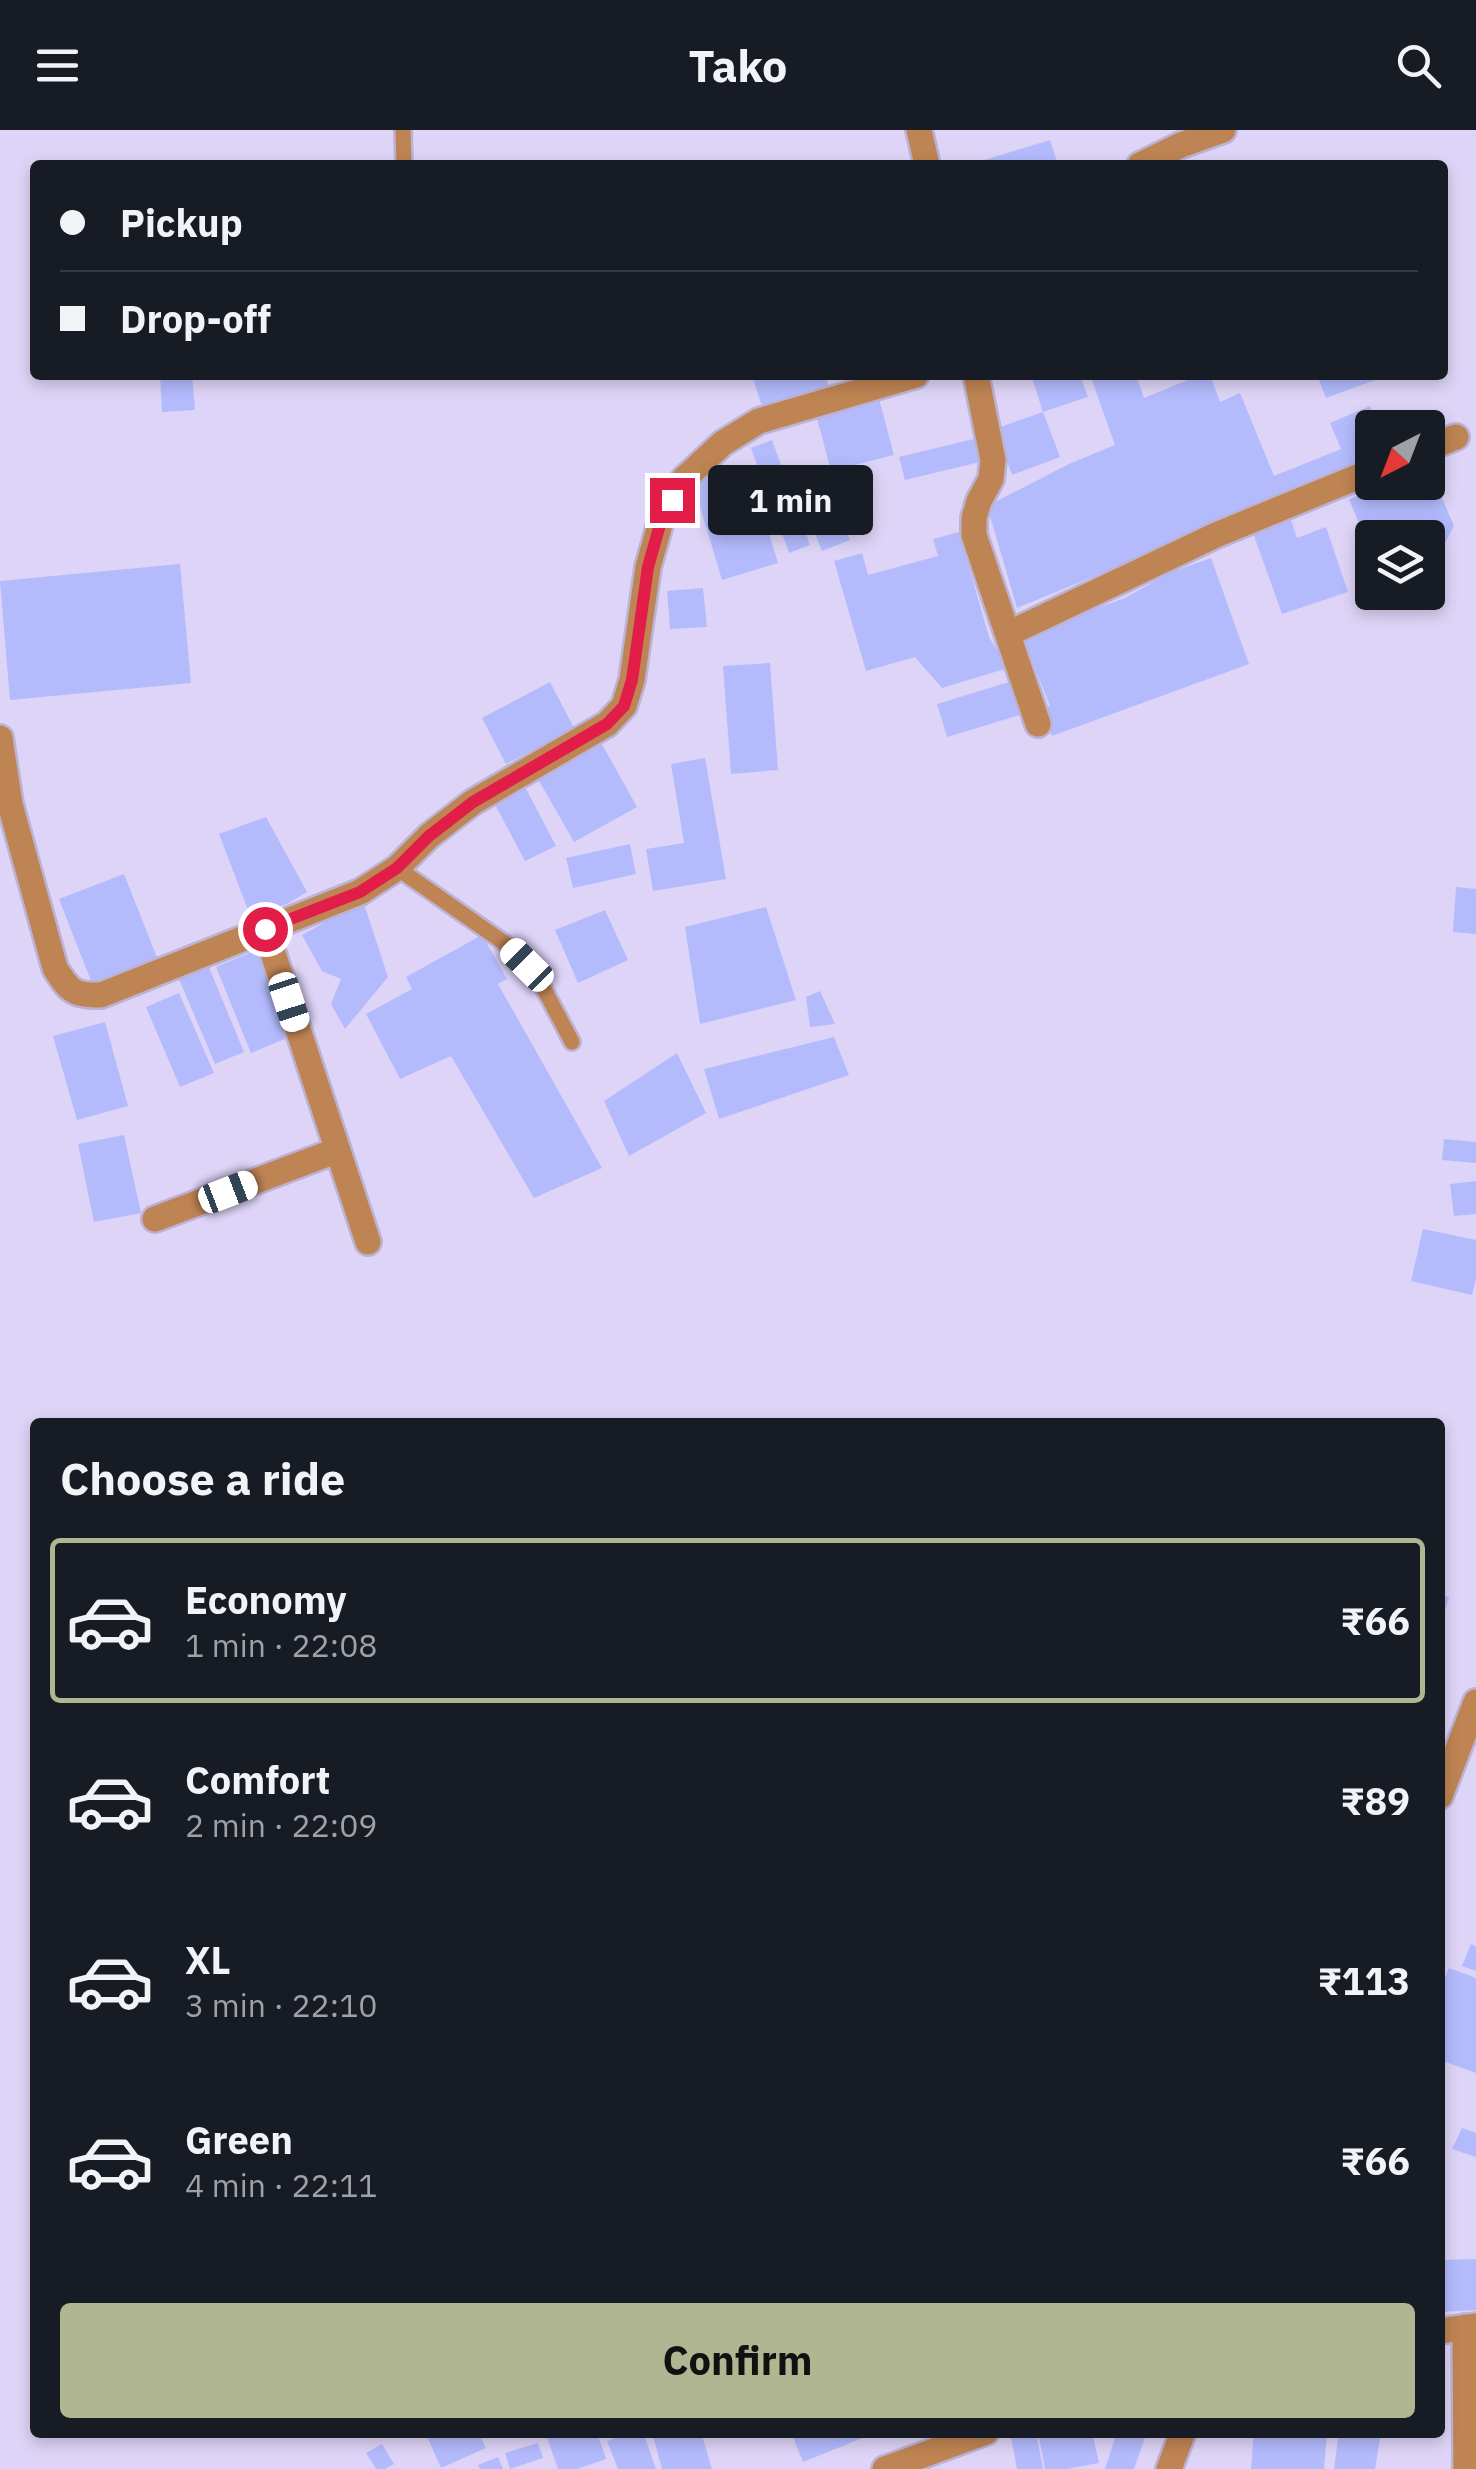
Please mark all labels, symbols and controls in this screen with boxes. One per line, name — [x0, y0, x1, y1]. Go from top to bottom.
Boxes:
text: Tako — [689, 36, 787, 94]
icon: menu — [30, 38, 85, 93]
icon: search — [1391, 38, 1446, 93]
text: Pickup — [120, 198, 243, 247]
text: Drop-off — [120, 294, 271, 343]
north arrow — [1355, 410, 1445, 500]
map controls — [1355, 410, 1445, 610]
callout: 1 min — [707, 465, 872, 535]
route end — [650, 478, 695, 523]
text: 1 min — [749, 479, 832, 521]
button: layers — [1355, 520, 1445, 610]
route start — [243, 907, 288, 952]
car — [495, 933, 559, 997]
car — [265, 969, 313, 1035]
car — [195, 1167, 261, 1217]
text: Choose a ride — [60, 1449, 345, 1507]
text: Economy — [185, 1575, 347, 1624]
icon: car — [65, 1576, 155, 1666]
text: ₹66 — [1340, 1596, 1410, 1645]
text: 1 min · 22:08 — [185, 1624, 378, 1666]
text: Comfort — [185, 1755, 330, 1804]
icon: car — [65, 1756, 155, 1846]
text: ₹89 — [1340, 1776, 1410, 1825]
text: 2 min · 22:09 — [185, 1804, 378, 1846]
text: XL — [185, 1935, 231, 1984]
icon: car — [65, 1936, 155, 2026]
text: ₹113 — [1318, 1956, 1410, 2005]
text: 3 min · 22:10 — [185, 1984, 378, 2026]
text: Green — [185, 2115, 293, 2164]
icon: car — [65, 2116, 155, 2206]
text: ₹66 — [1340, 2136, 1410, 2185]
text: 4 min · 22:11 — [185, 2164, 378, 2206]
button: Confirm — [60, 2303, 1415, 2418]

